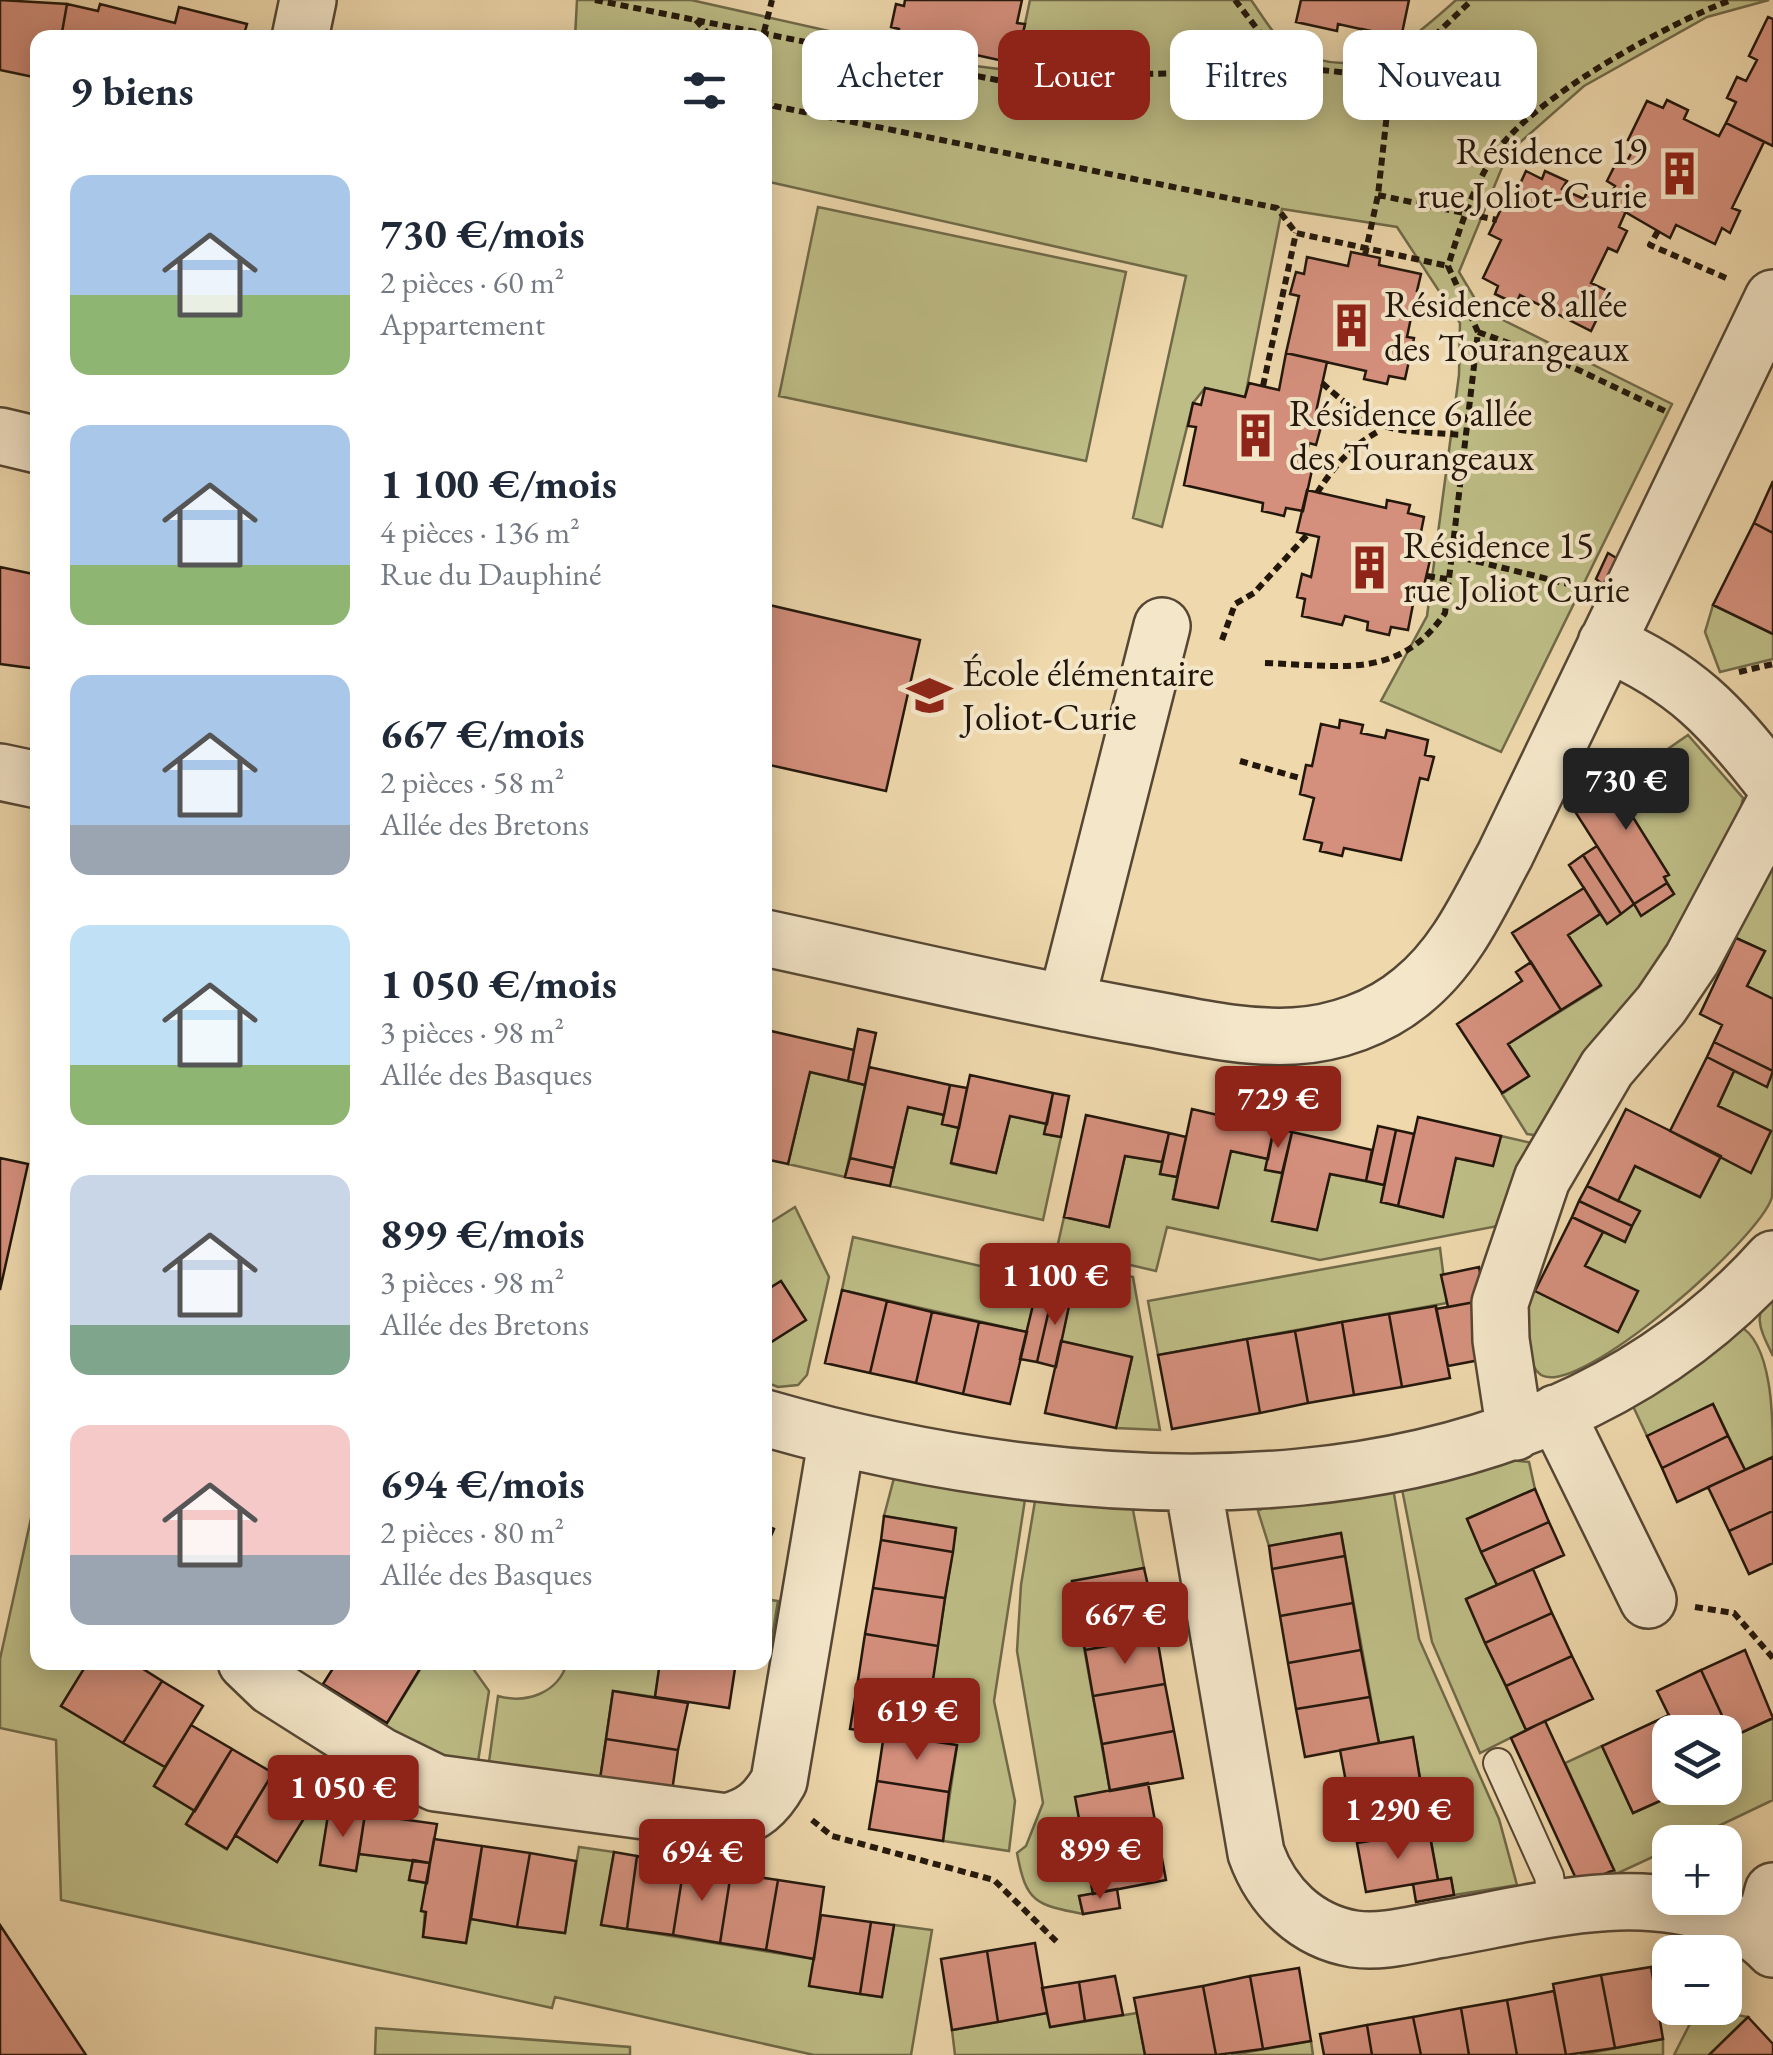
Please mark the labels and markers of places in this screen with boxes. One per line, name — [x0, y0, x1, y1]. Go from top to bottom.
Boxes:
place label: Résidence 19 rue Joliot-Curie — [1417, 126, 1647, 219]
building icon: Résidence 19 rue Joliot-Curie — [1656, 149, 1704, 197]
place label: Résidence 8 allée des Tourangeaux — [1384, 279, 1630, 372]
building icon: Résidence 8 allée des Tourangeaux — [1327, 302, 1375, 350]
place label: Résidence 6 allée des Tourangeaux — [1289, 388, 1535, 481]
building icon: Résidence 6 allée des Tourangeaux — [1232, 411, 1280, 459]
place label: Résidence 15 rue Joliot Curie — [1403, 520, 1630, 613]
building icon: Résidence 15 rue Joliot Curie — [1346, 543, 1394, 591]
place label: École élémentaire Joliot-Curie — [959, 648, 1214, 741]
school or university icon: École élémentaire Joliot-Curie — [905, 671, 953, 719]
pin: 730 € — [1556, 748, 1696, 833]
pin: 729 € — [1208, 1066, 1348, 1151]
pin: 1 100 € — [963, 1243, 1147, 1328]
pin: 667 € — [1055, 1582, 1195, 1667]
pin: 619 € — [847, 1678, 987, 1763]
pin: 1 050 € — [251, 1755, 435, 1840]
pin: 1 290 € — [1306, 1777, 1490, 1862]
pin: 899 € — [1030, 1817, 1170, 1902]
pin: 694 € — [632, 1819, 772, 1904]

